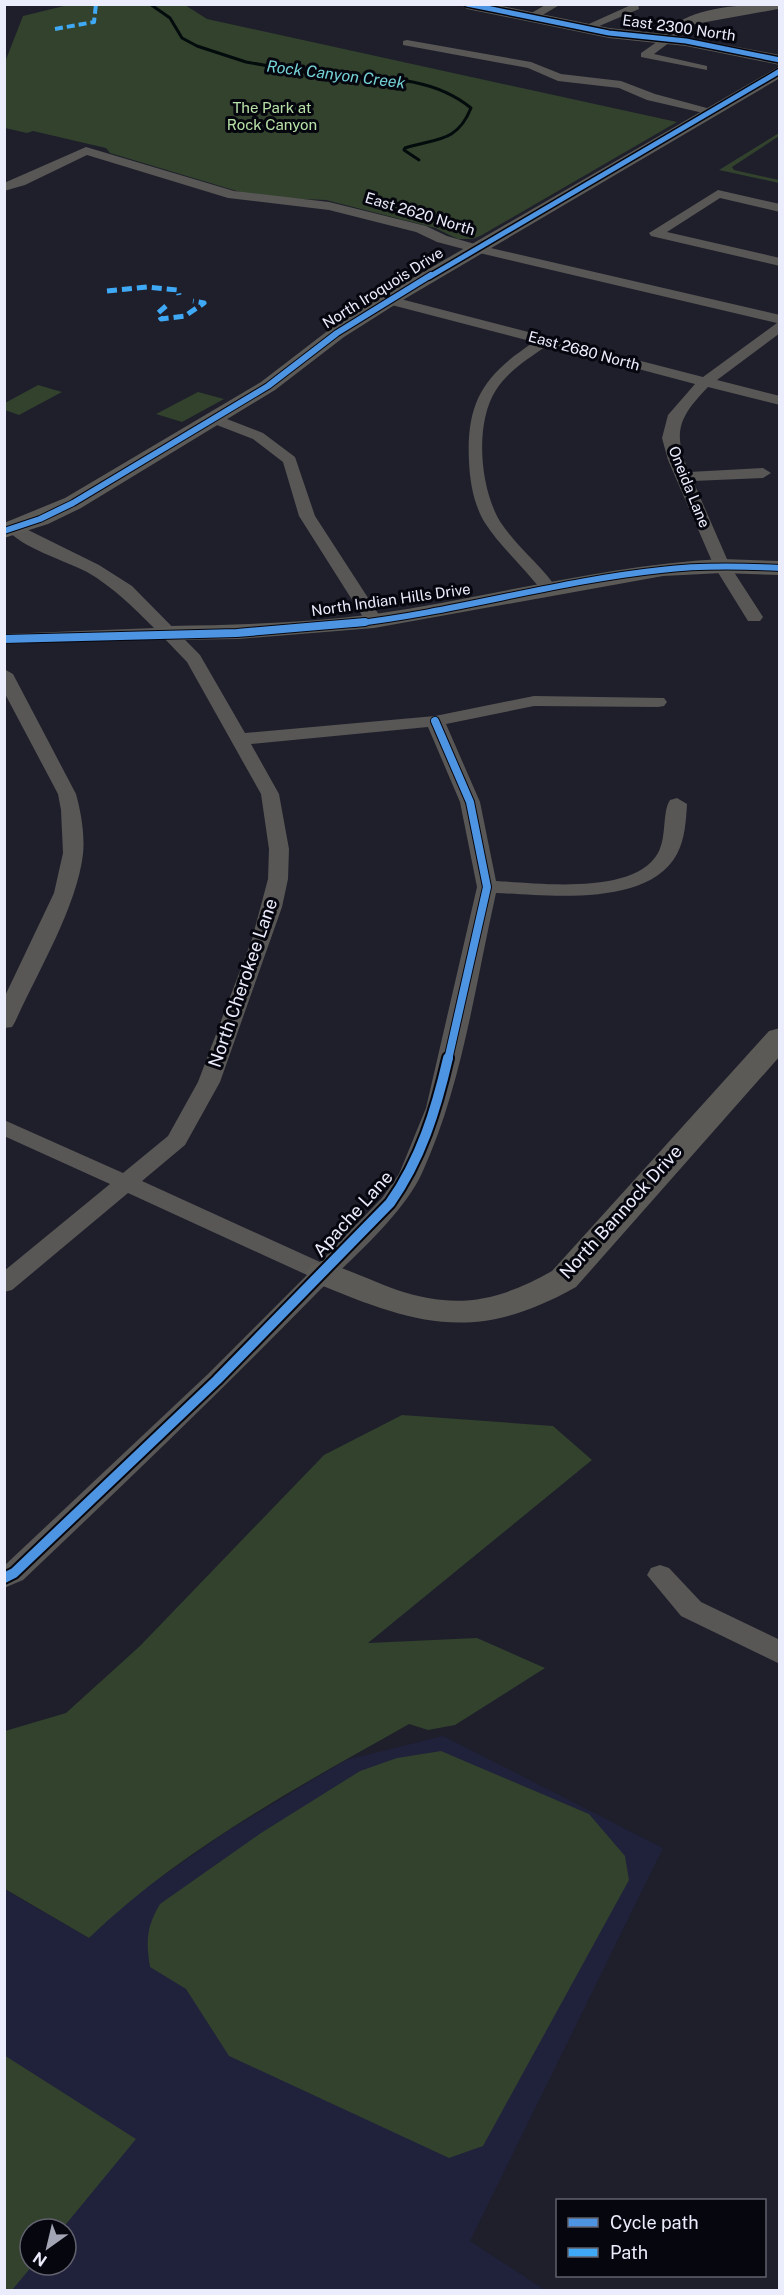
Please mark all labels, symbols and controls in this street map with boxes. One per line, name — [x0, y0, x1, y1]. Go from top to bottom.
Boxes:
street label: East 2300 North — [621, 11, 737, 44]
water label: Rock Canyon Creek — [266, 57, 407, 92]
park label: The Park at Rock Canyon — [227, 99, 317, 133]
street label: East 2620 North — [363, 189, 477, 238]
street label: North Iroquois Drive — [319, 244, 446, 332]
street label: East 2680 North — [527, 327, 642, 374]
street label: Oneida Lane — [665, 444, 714, 530]
street label: North Indian Hills Drive — [310, 580, 472, 619]
street label: North Cherokee Lane — [204, 896, 281, 1070]
street label: North Bannock Drive — [555, 1141, 686, 1283]
street label: Apache Lane — [309, 1166, 397, 1261]
legend — [556, 2199, 766, 2277]
text: Cycle path — [610, 2212, 699, 2233]
north arrow — [18, 2217, 78, 2277]
text: Path — [610, 2242, 648, 2263]
text: N — [29, 2248, 50, 2270]

